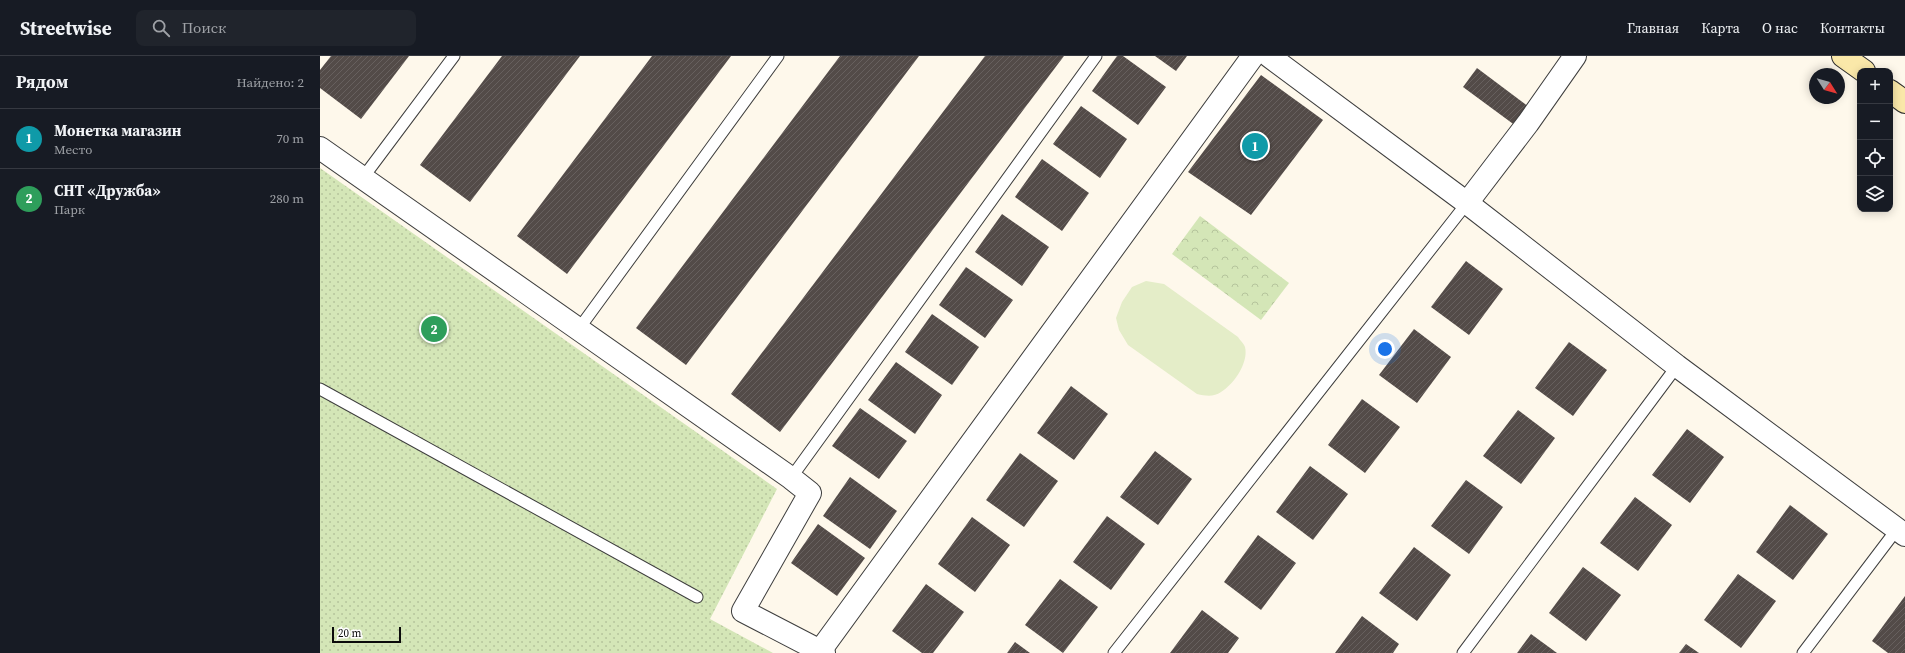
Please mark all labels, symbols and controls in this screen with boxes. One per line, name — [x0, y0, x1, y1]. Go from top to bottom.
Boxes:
search box — [136, 10, 416, 46]
text: Streetwise — [20, 15, 112, 41]
icon: search — [150, 17, 172, 39]
text: Поиск — [182, 17, 226, 38]
text: Главная — [1627, 18, 1679, 38]
text: Карта — [1701, 18, 1740, 38]
text: О нас — [1762, 18, 1798, 38]
text: Контакты — [1820, 18, 1885, 38]
north arrow — [1809, 68, 1845, 104]
map controls — [1857, 68, 1893, 212]
button: + — [1857, 68, 1893, 104]
text: Рядом — [16, 70, 68, 94]
text: Найдено: 2 — [237, 74, 304, 91]
button: − — [1857, 104, 1893, 140]
text: Монетка магазин — [54, 120, 182, 141]
text: 1 — [25, 130, 33, 147]
text: 70 m — [276, 130, 304, 147]
pin: 1 — [1242, 131, 1268, 161]
button: locate — [1857, 140, 1893, 176]
text: Место — [54, 141, 92, 158]
button: layers — [1857, 176, 1893, 212]
text: СНТ «Дружба» — [54, 180, 160, 201]
text: 2 — [25, 190, 33, 207]
text: 280 m — [270, 190, 304, 207]
text: Парк — [54, 201, 85, 218]
pin: 2 — [421, 314, 447, 344]
your location — [1375, 339, 1395, 359]
scale bar — [332, 625, 401, 644]
text: 20 m — [338, 626, 361, 641]

